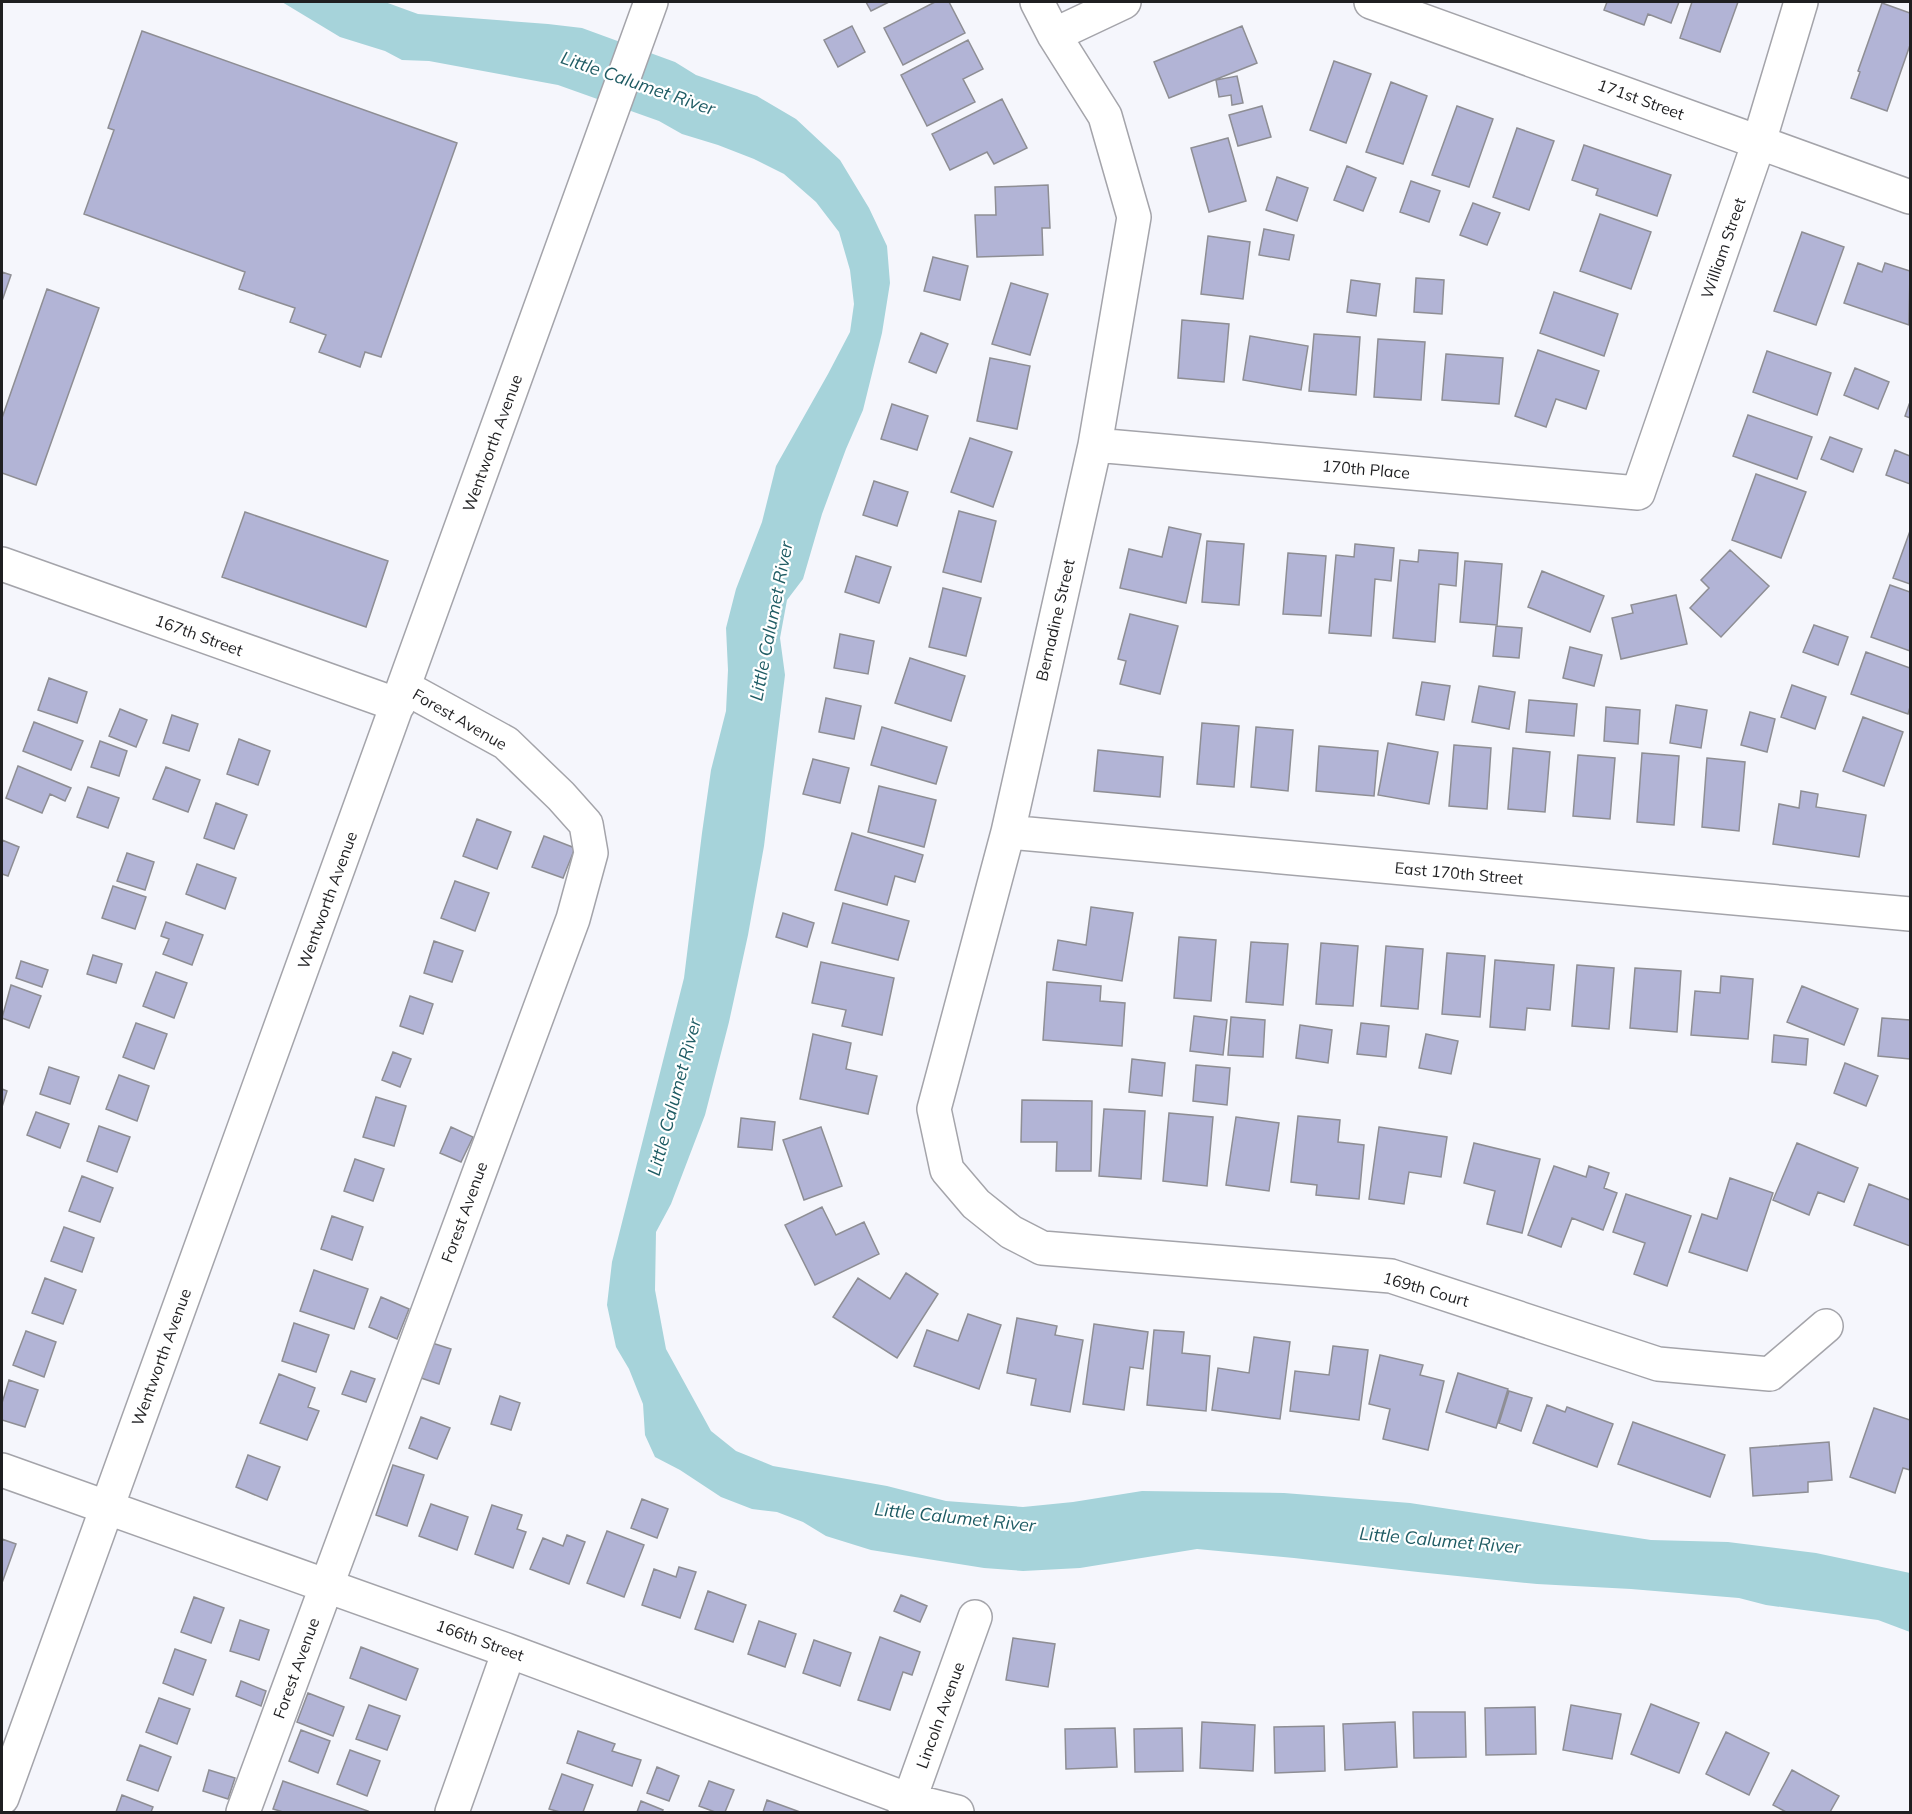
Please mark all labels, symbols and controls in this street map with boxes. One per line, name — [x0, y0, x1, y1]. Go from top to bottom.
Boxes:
water label: Little Calumet River — [558, 46, 720, 121]
street label: 171st Street — [1595, 74, 1687, 124]
street label: William Street — [1696, 195, 1750, 301]
street label: Wentworth Avenue — [458, 372, 526, 514]
street label: 170th Place — [1321, 455, 1411, 483]
water label: Little Calumet River — [744, 538, 798, 703]
street label: Bernadine Street — [1031, 557, 1079, 683]
street label: 167th Street — [152, 610, 246, 660]
street label: Forest Avenue — [409, 684, 511, 754]
street label: Wentworth Avenue — [293, 829, 361, 971]
street label: East 170th Street — [1394, 857, 1524, 889]
water label: Little Calumet River — [642, 1014, 706, 1178]
street label: Forest Avenue — [437, 1159, 491, 1265]
street label: 169th Court — [1381, 1267, 1472, 1311]
street label: Wentworth Avenue — [127, 1286, 195, 1428]
water label: Little Calumet River — [873, 1497, 1038, 1537]
water label: Little Calumet River — [1358, 1521, 1523, 1559]
street label: Forest Avenue — [269, 1615, 323, 1721]
street label: 166th Street — [433, 1615, 527, 1665]
street label: Lincoln Avenue — [911, 1659, 969, 1771]

